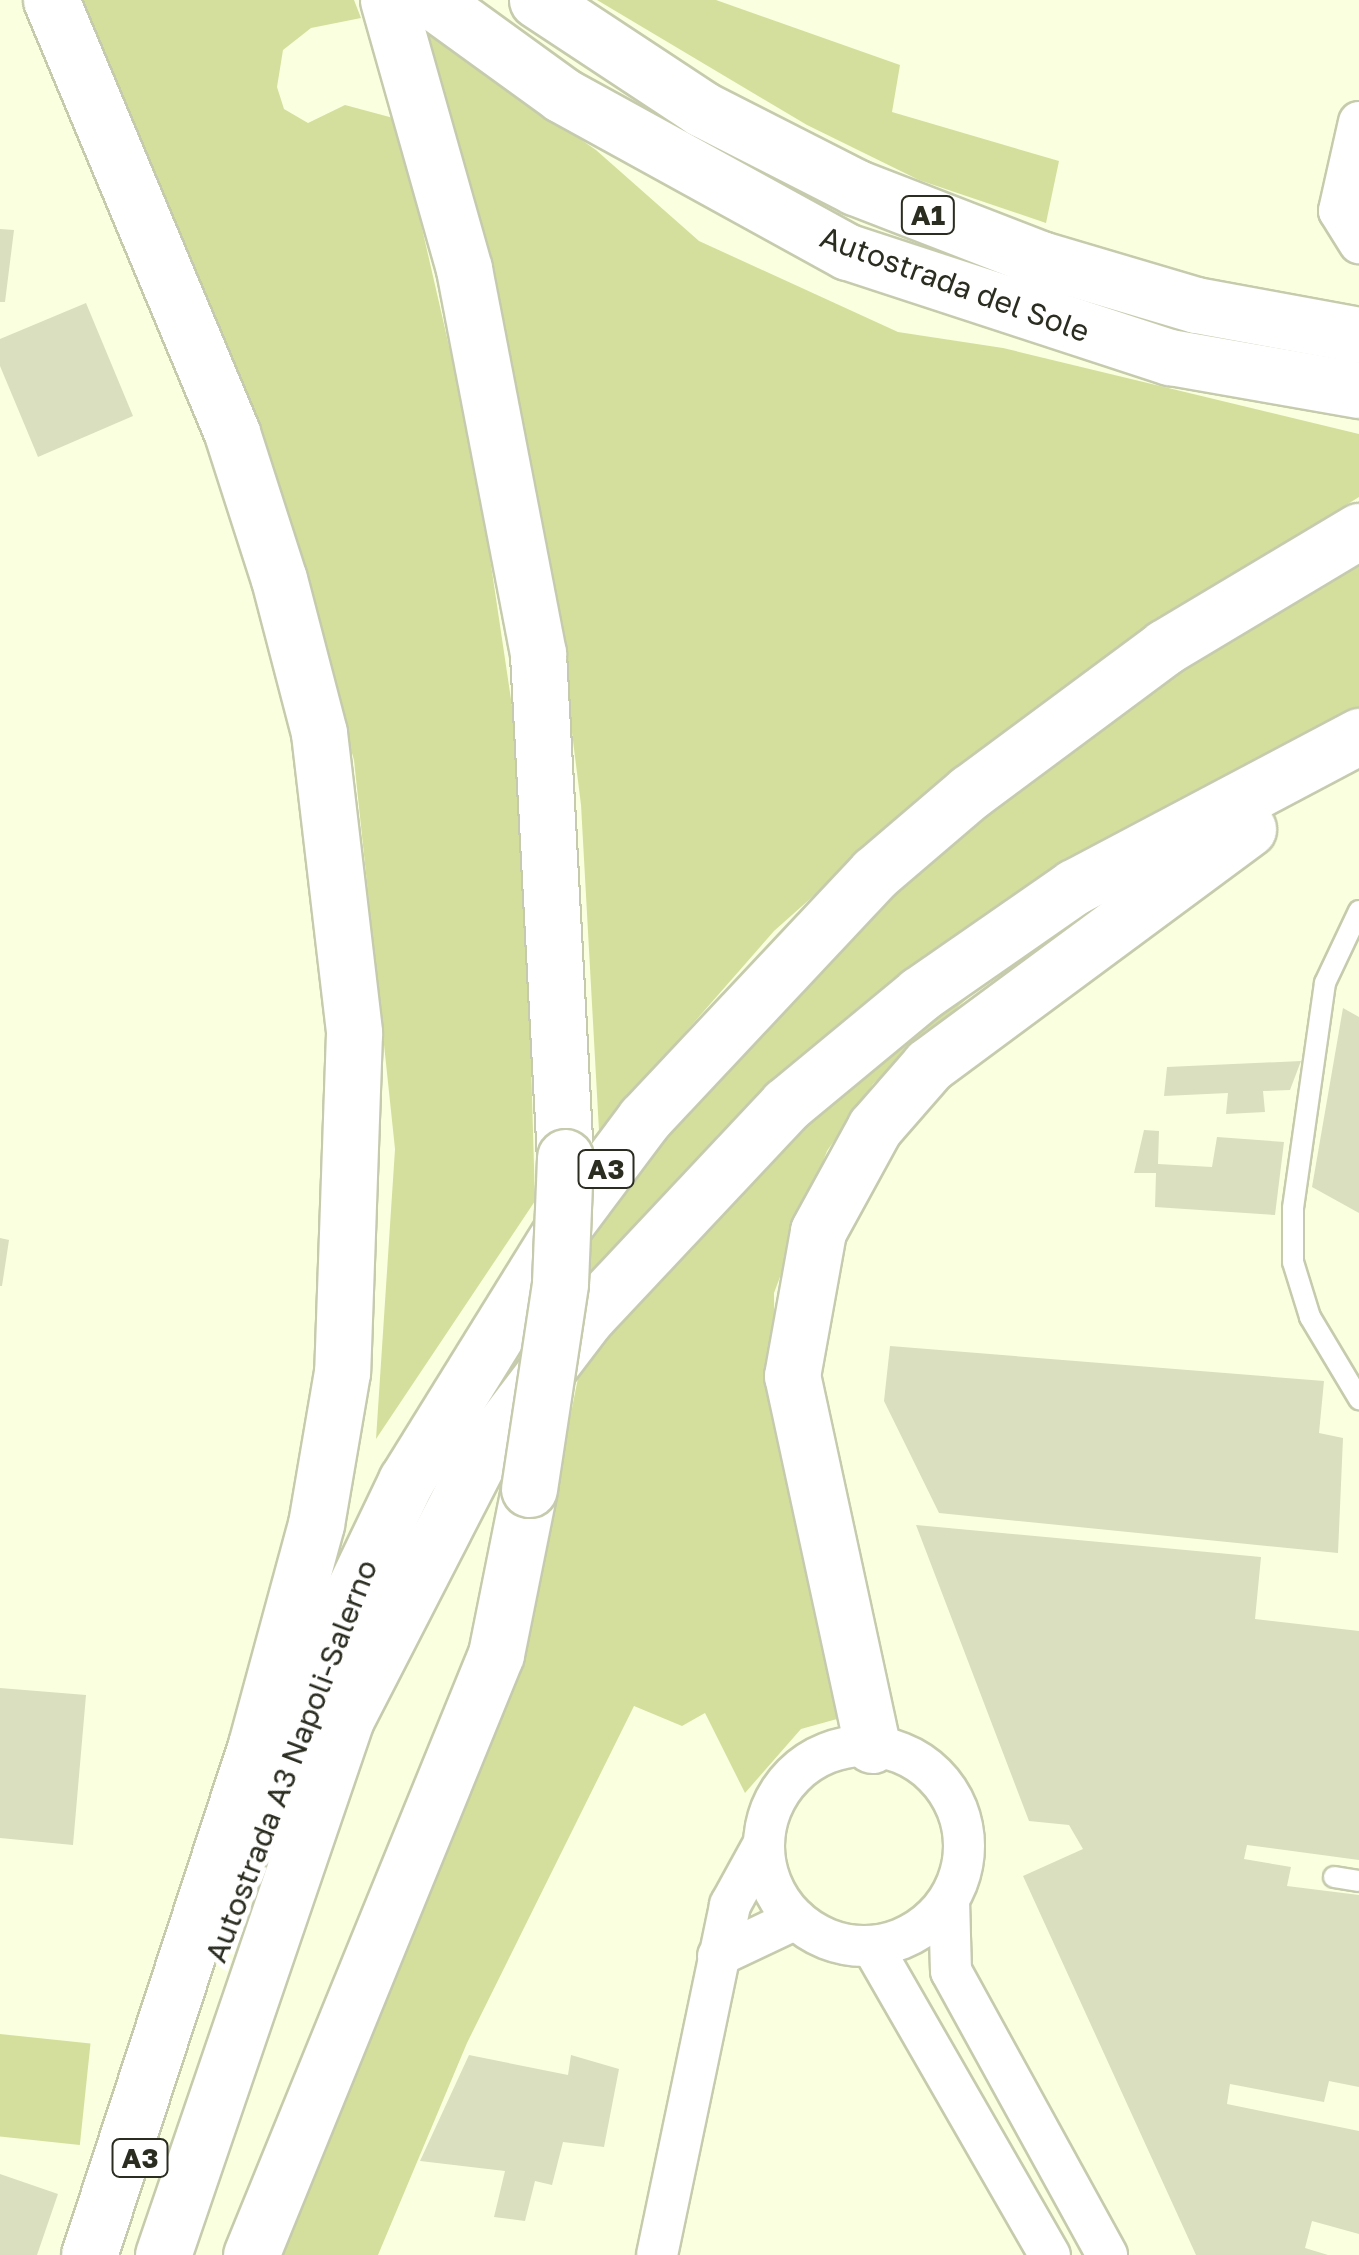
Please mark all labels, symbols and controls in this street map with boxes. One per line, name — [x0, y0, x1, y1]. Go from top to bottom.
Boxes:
road number: A1 — [900, 192, 956, 238]
street label: Autostrada del Sole — [816, 219, 1094, 349]
road number: A3 — [576, 1146, 636, 1192]
street label: Autostrada A3 Napoli-Salerno — [197, 1555, 385, 1967]
road number: A3 — [110, 2135, 170, 2181]

